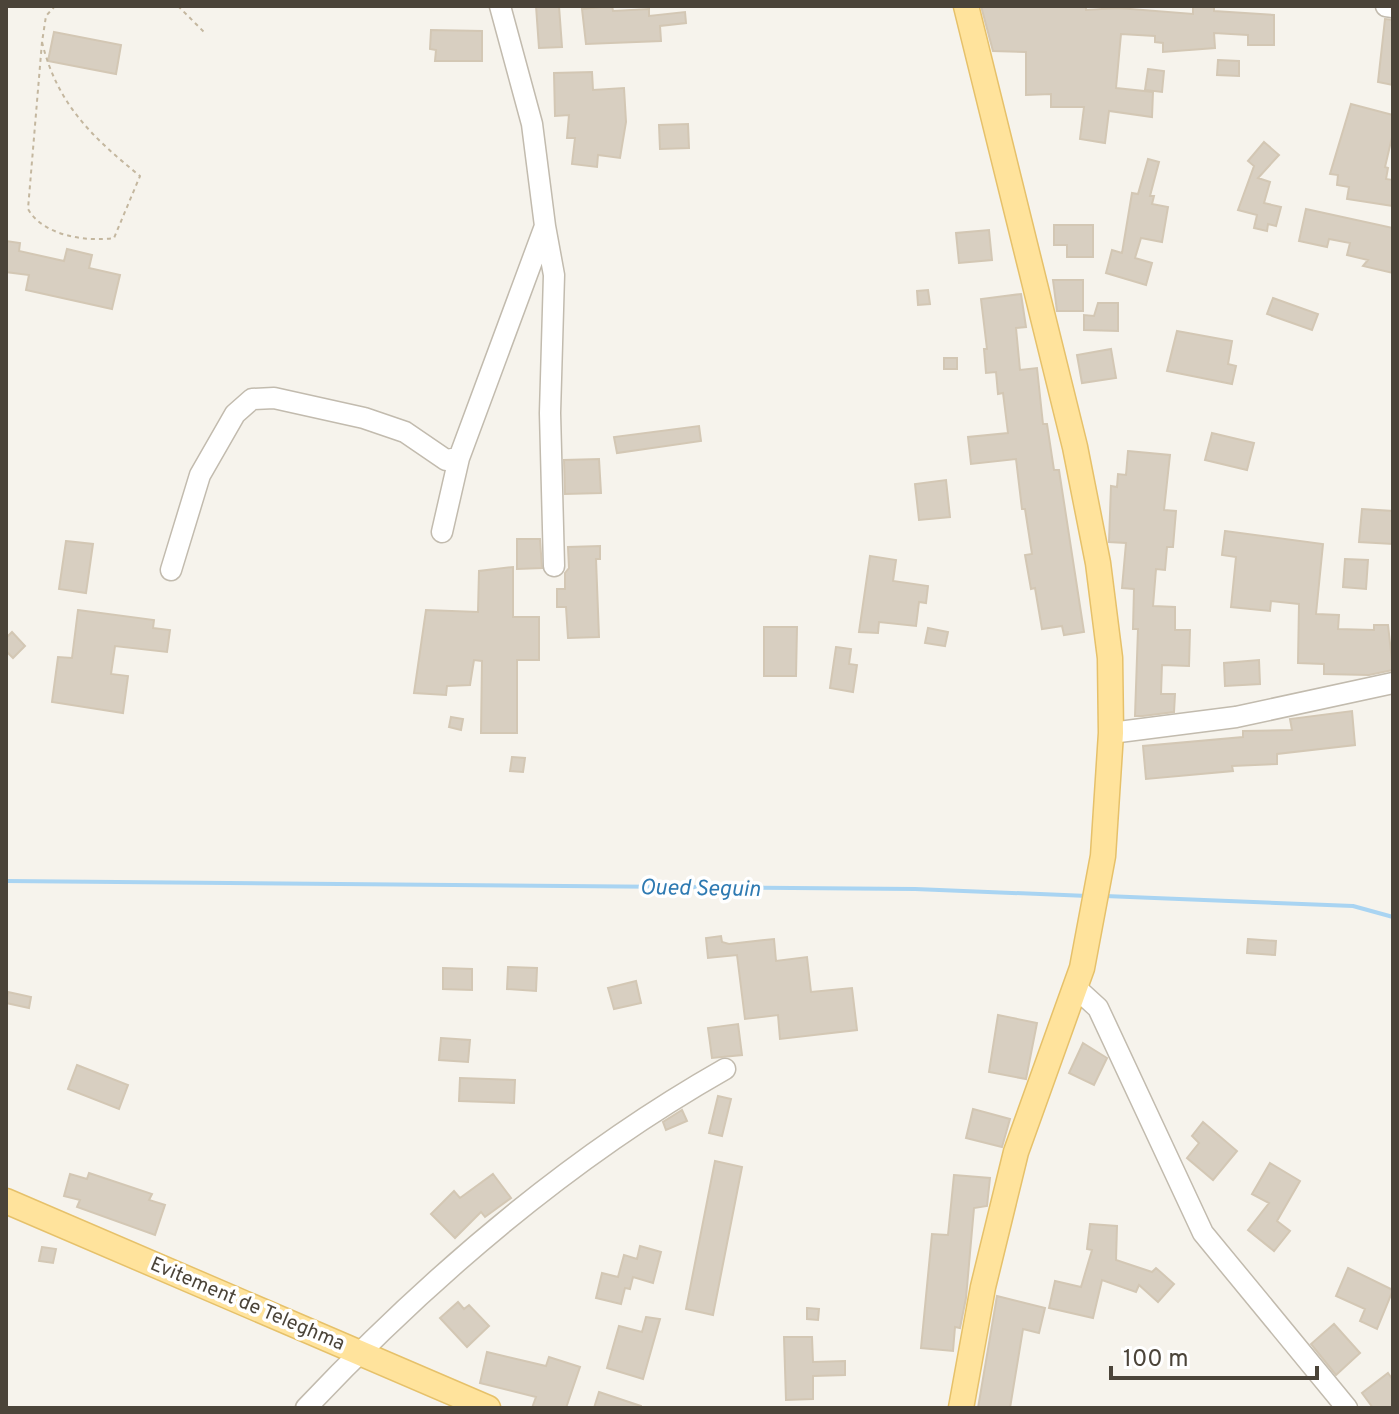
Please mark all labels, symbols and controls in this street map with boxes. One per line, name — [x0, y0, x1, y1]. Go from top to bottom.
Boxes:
water label: Oued Seguin — [639, 875, 761, 904]
street label: Evitement de Teleghma — [146, 1252, 349, 1358]
scale bar — [1111, 1330, 1317, 1380]
text: 100 m — [1123, 1345, 1189, 1375]

